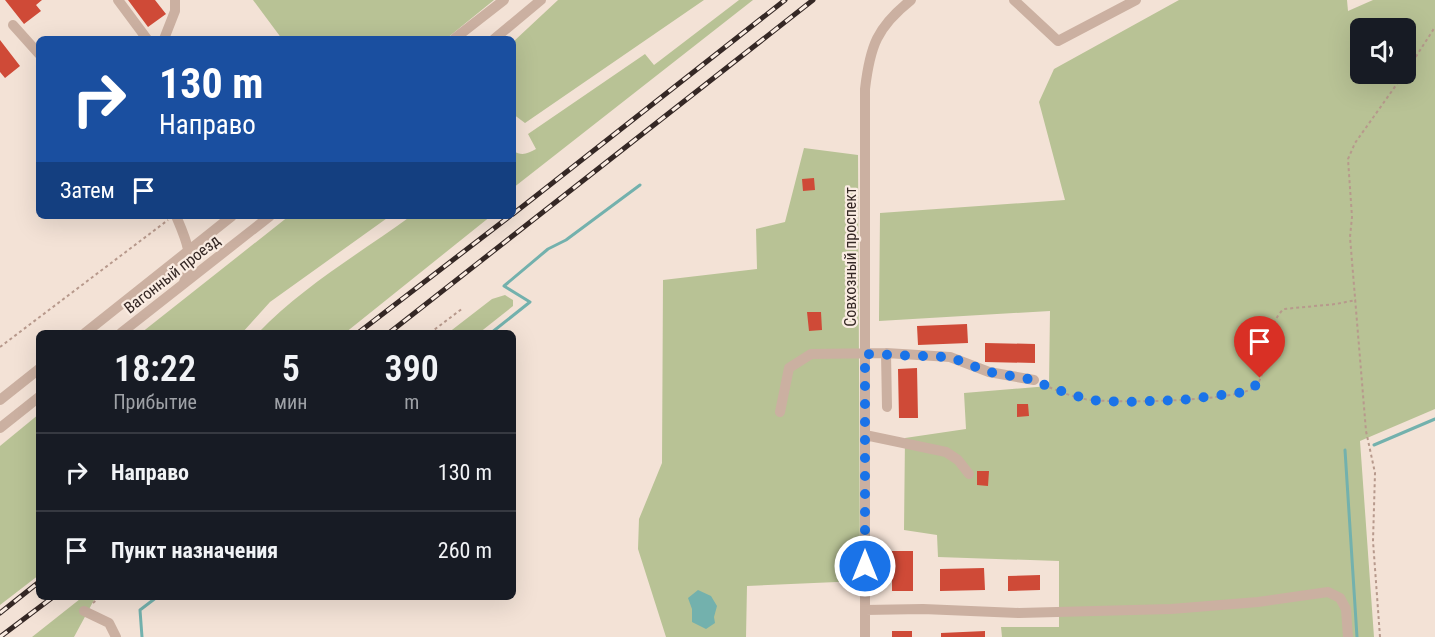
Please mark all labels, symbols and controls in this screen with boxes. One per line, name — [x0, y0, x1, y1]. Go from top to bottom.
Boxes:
map controls — [1350, 18, 1416, 84]
button: sound — [1350, 18, 1416, 84]
text: 130 m — [159, 59, 264, 108]
icon: right — [60, 60, 138, 138]
text: Направо — [159, 109, 256, 141]
icon: arrive — [127, 174, 160, 207]
text: Затем — [60, 178, 115, 203]
street label: Совхозный проспект — [841, 187, 860, 327]
street label: Вагонный проезд — [120, 230, 224, 317]
pin — [1234, 316, 1285, 378]
icon: arrive — [1243, 325, 1276, 358]
text: 18:22 — [114, 348, 196, 390]
text: 5 — [282, 348, 300, 390]
text: 390 — [385, 348, 439, 390]
text: Прибытие — [113, 390, 197, 414]
text: мин — [274, 390, 307, 414]
text: m — [404, 390, 419, 414]
icon: right — [60, 456, 93, 489]
text: Направо — [111, 460, 189, 485]
text: 130 m — [438, 460, 492, 485]
icon: arrive — [60, 534, 93, 567]
position arrow — [833, 534, 897, 598]
text: Пункт назначения — [111, 538, 278, 563]
text: 260 m — [438, 538, 492, 563]

